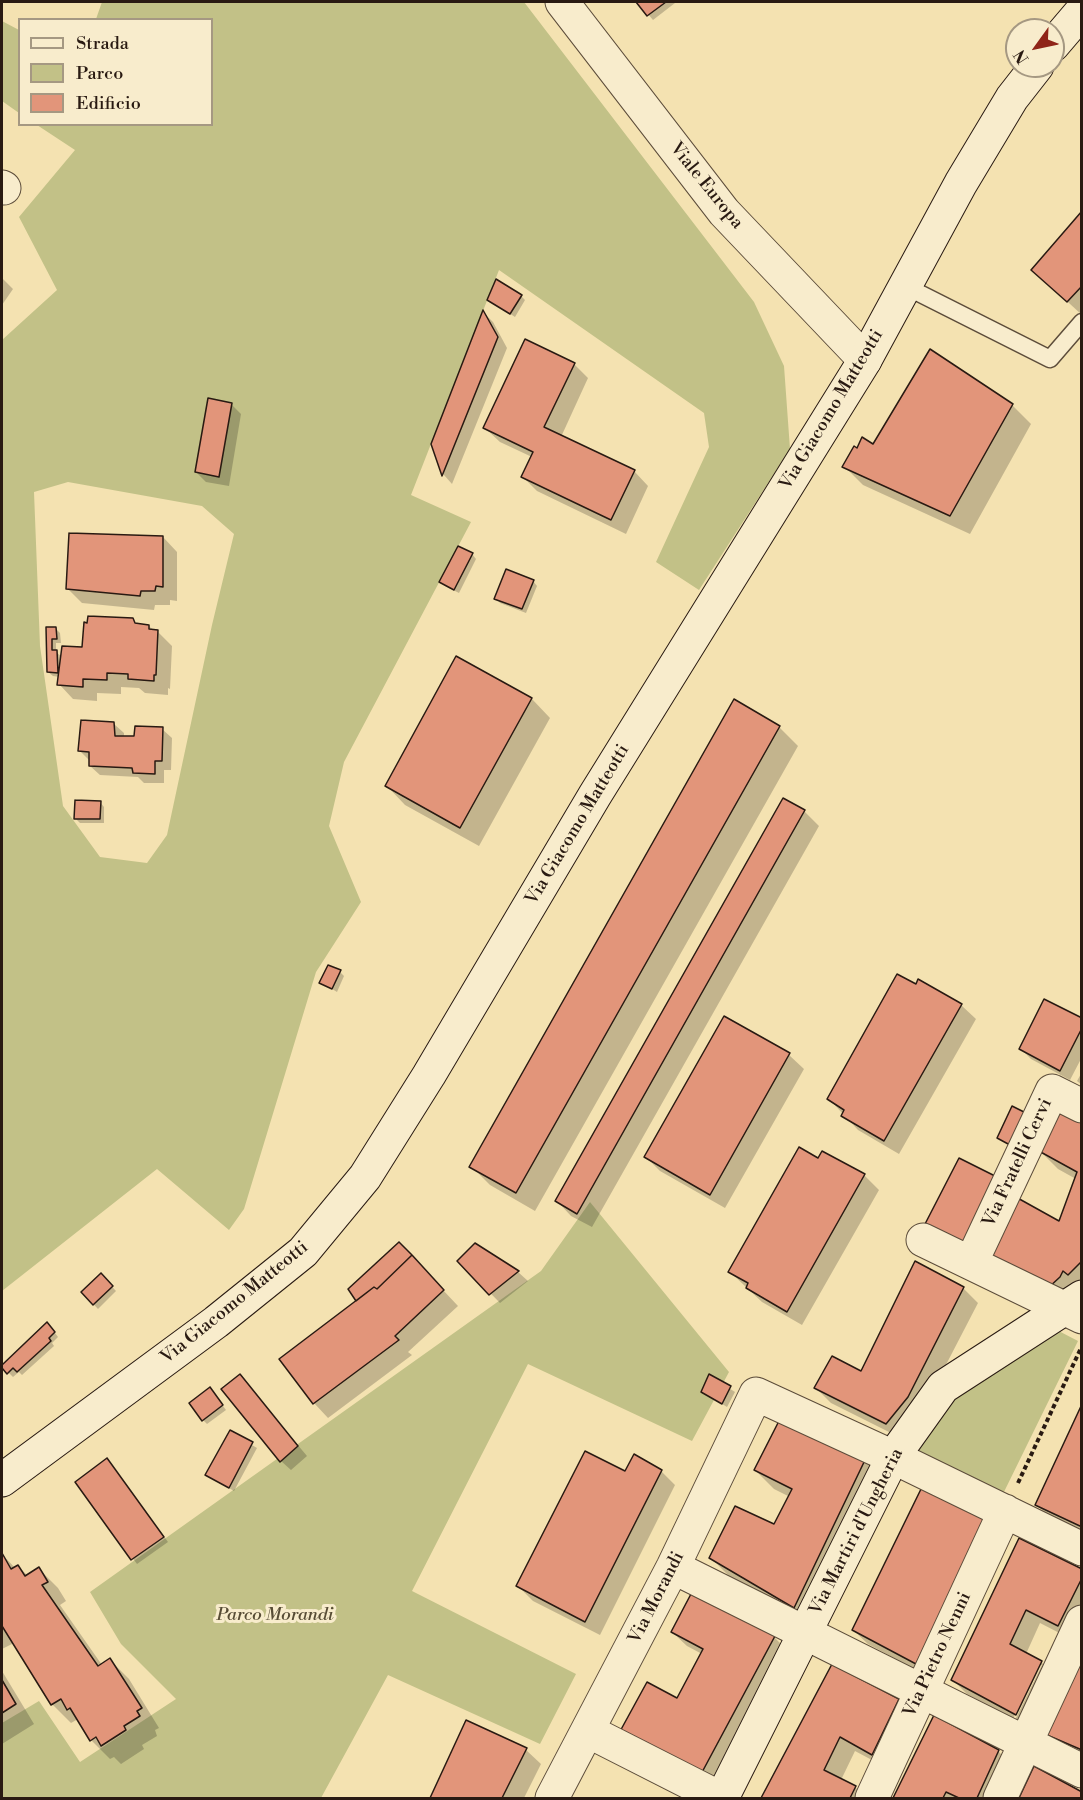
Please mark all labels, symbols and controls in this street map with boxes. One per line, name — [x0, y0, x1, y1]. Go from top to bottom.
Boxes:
legend — [18, 18, 213, 126]
north arrow — [1005, 18, 1065, 78]
text: Strada — [76, 32, 129, 55]
text: N — [1010, 46, 1033, 67]
text: Parco — [76, 62, 123, 85]
text: Edificio — [76, 92, 141, 115]
street label: Viale Europa — [665, 138, 747, 234]
street label: Via Giacomo Matteotti — [776, 326, 888, 494]
street label: Via Giacomo Matteotti — [522, 741, 634, 909]
street label: Via Fratelli Cervi — [979, 1095, 1057, 1231]
street label: Via Giacomo Matteotti — [157, 1237, 313, 1369]
street label: Via Martiri d'Ungheria — [806, 1445, 908, 1619]
street label: Via Morandi — [625, 1548, 689, 1648]
street label: Via Pietro Nenni — [900, 1589, 976, 1721]
park label: Parco Morandi — [216, 1605, 334, 1627]

